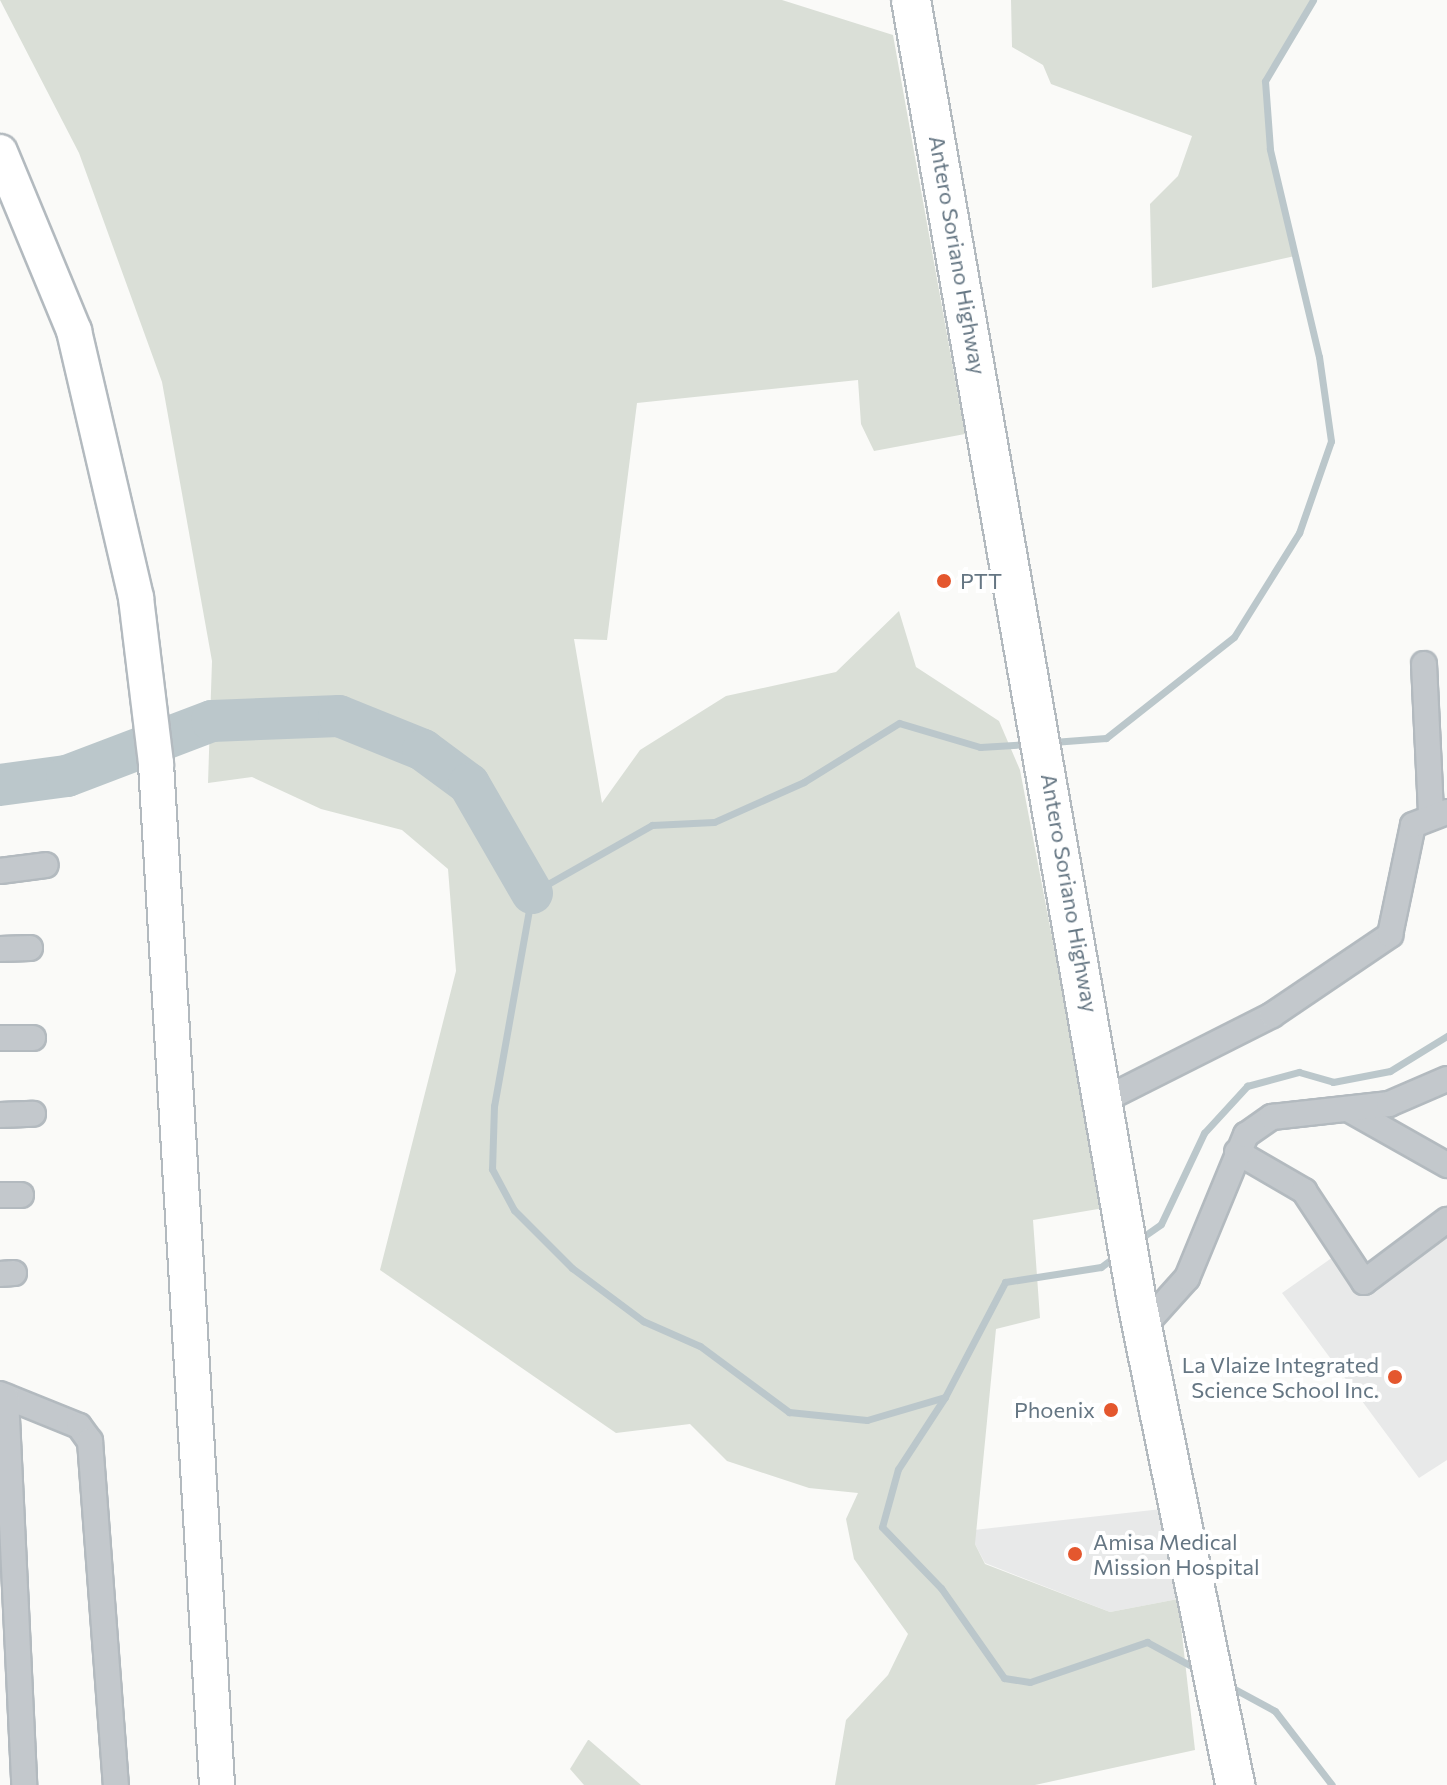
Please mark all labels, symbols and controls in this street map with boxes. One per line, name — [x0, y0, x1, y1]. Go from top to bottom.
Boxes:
street label: Antero Soriano Highway — [924, 133, 992, 377]
place label: PTT — [960, 568, 1002, 594]
marker: PTT — [935, 572, 953, 590]
street label: Antero Soriano Highway — [1036, 771, 1104, 1015]
place label: La Vlaize Integrated Science School Inc. — [1182, 1351, 1379, 1402]
marker: La Vlaize Integrated Science School Inc. — [1386, 1368, 1404, 1386]
place label: Phoenix — [1014, 1397, 1095, 1423]
marker: Phoenix — [1102, 1401, 1120, 1419]
place label: Amisa Medical Mission Hospital — [1093, 1528, 1260, 1580]
marker: Amisa Medical Mission Hospital — [1064, 1543, 1086, 1565]

